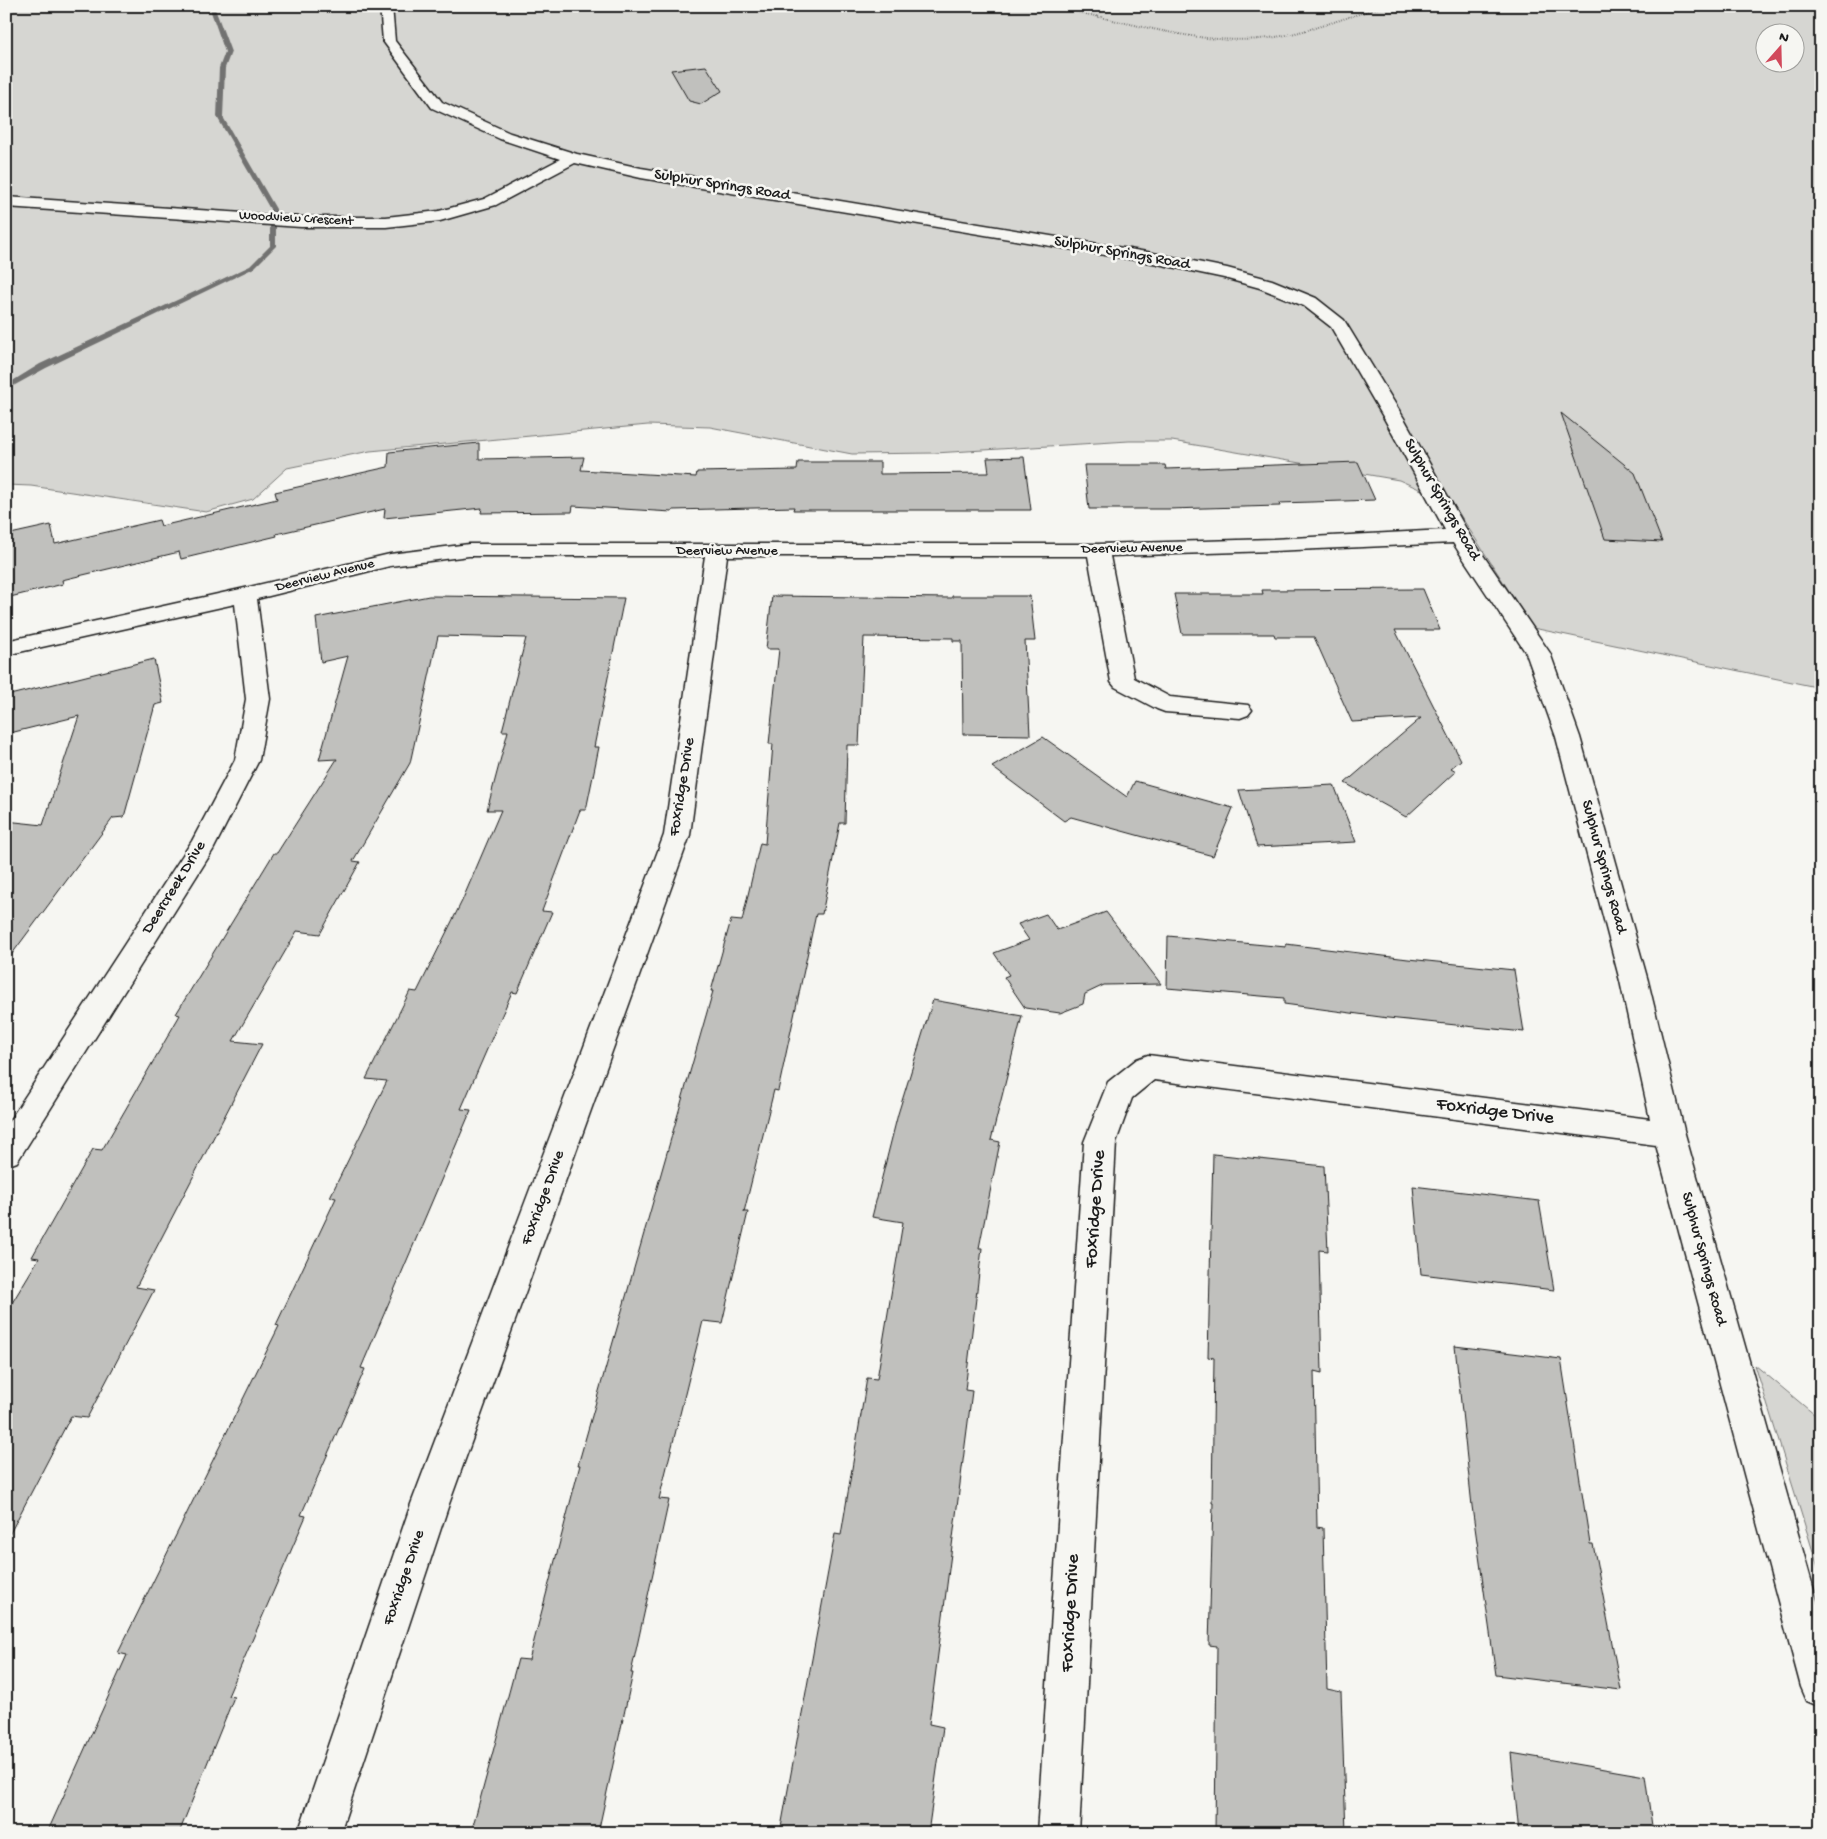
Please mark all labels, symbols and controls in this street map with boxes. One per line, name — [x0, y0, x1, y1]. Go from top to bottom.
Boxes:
north arrow — [1754, 22, 1804, 72]
text: N — [1776, 29, 1791, 48]
street label: Sulphur Springs Road — [653, 166, 793, 206]
street label: Woodview Crescent — [238, 208, 355, 231]
street label: Sulphur Springs Road — [1053, 233, 1193, 276]
street label: Sulphur Springs Road — [1398, 436, 1484, 566]
street label: Deerview Avenue — [1080, 540, 1184, 558]
street label: Deerview Avenue — [675, 543, 778, 560]
street label: Deerview Avenue — [273, 555, 377, 597]
street label: Foxridge Drive — [666, 736, 700, 839]
street label: Sulphur Springs Road — [1576, 798, 1630, 938]
street label: Deercreek Drive — [138, 837, 212, 939]
street label: Foxridge Drive — [1434, 1093, 1555, 1131]
street label: Foxridge Drive — [518, 1147, 570, 1249]
street label: Foxridge Drive — [1080, 1149, 1112, 1270]
street label: Sulphur Springs Road — [1676, 1190, 1730, 1330]
street label: Foxridge Drive — [380, 1527, 430, 1629]
street label: Foxridge Drive — [1056, 1553, 1086, 1674]

